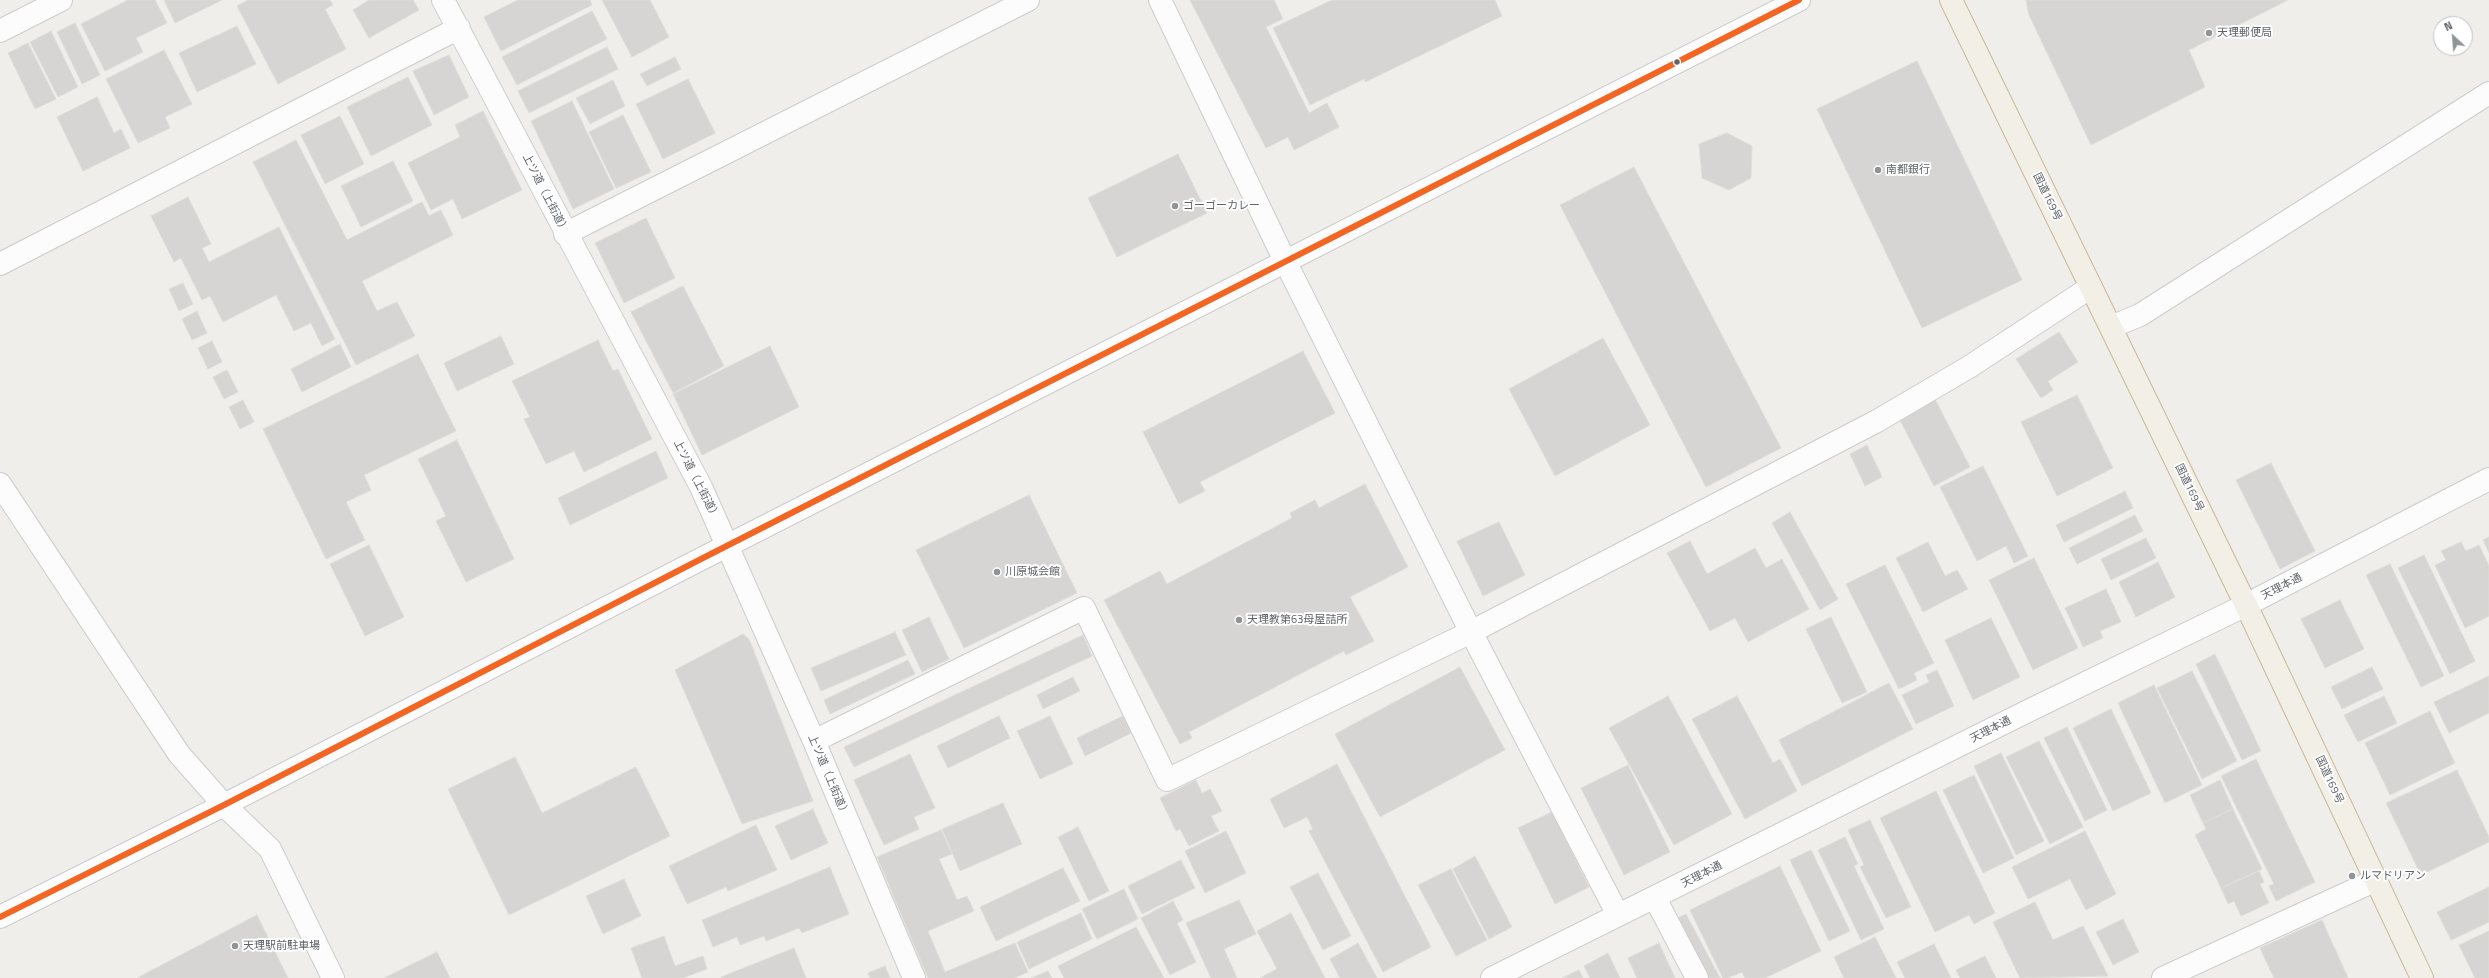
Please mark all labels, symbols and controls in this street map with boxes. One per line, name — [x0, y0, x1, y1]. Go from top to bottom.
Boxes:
north arrow — [2433, 16, 2473, 56]
text: N — [2441, 17, 2455, 35]
place label: 天理郵便局 — [2217, 26, 2272, 40]
marker: 天理郵便局 — [2204, 28, 2214, 38]
unlabelled marker — [1672, 57, 1682, 67]
street label: 上ツ道（上街道） — [519, 152, 571, 236]
place label: 南都銀行 — [1886, 163, 1930, 177]
marker: 南都銀行 — [1873, 165, 1883, 175]
street label: 国道169号 — [2030, 171, 2064, 223]
place label: ゴーゴーカレー — [1183, 199, 1260, 213]
marker: ゴーゴーカレー — [1170, 201, 1180, 211]
street label: 上ツ道（上街道） — [670, 438, 722, 522]
street label: 国道169号 — [2172, 462, 2206, 514]
place label: 川原城会館 — [1005, 565, 1060, 579]
marker: 川原城会館 — [992, 567, 1002, 577]
street label: 天理本通 — [2259, 571, 2305, 603]
place label: 天理教第63母屋詰所 — [1247, 613, 1347, 627]
marker: 天理教第63母屋詰所 — [1234, 615, 1244, 625]
street label: 天理本通 — [1968, 714, 2014, 746]
street label: 上ツ道（上街道） — [805, 733, 851, 819]
street label: 国道169号 — [2312, 754, 2346, 806]
street label: 天理本通 — [1679, 859, 1725, 891]
place label: ルマドリアン — [2360, 869, 2426, 883]
marker: ルマドリアン — [2347, 871, 2357, 881]
place label: 天理駅前駐車場 — [243, 939, 320, 953]
marker: 天理駅前駐車場 — [230, 941, 240, 951]

